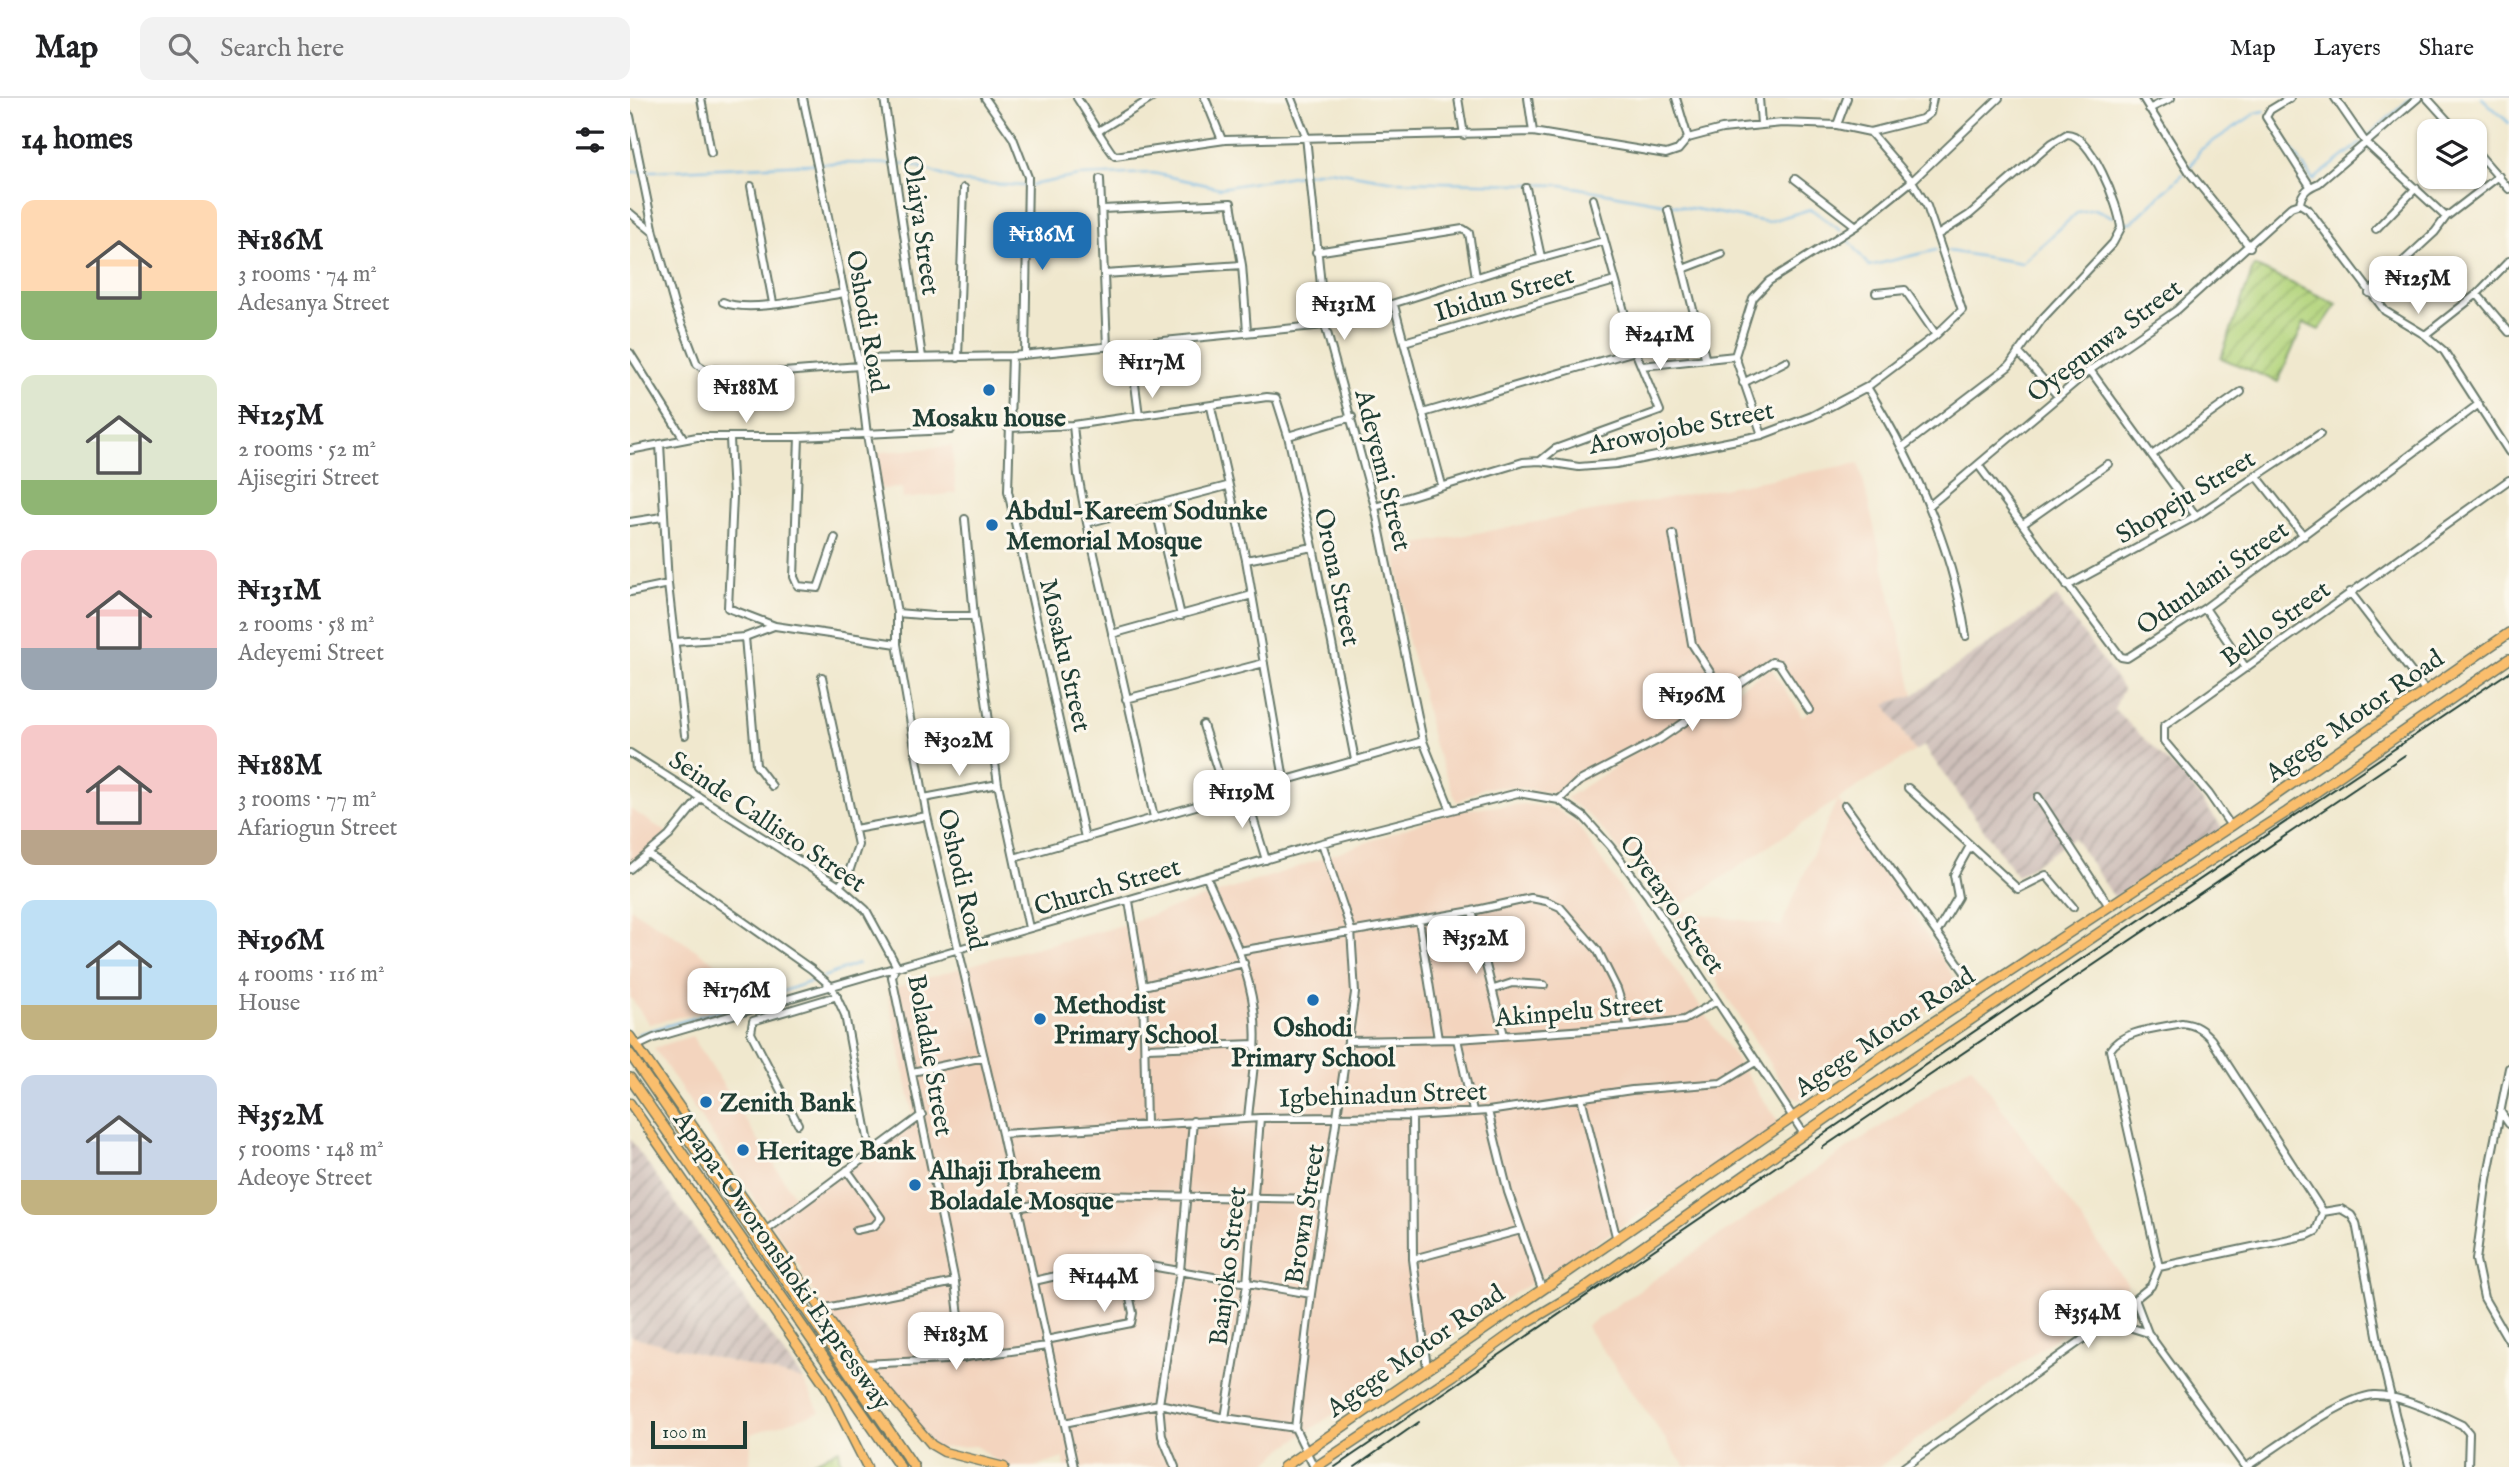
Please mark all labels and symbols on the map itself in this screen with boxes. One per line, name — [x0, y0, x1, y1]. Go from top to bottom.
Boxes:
street label: Olaiya Street — [894, 153, 947, 297]
pin: ₦186M — [993, 212, 1091, 272]
street label: Oshodi Road — [838, 248, 895, 395]
pin: ₦125M — [2369, 256, 2467, 316]
street label: Ibidun Street — [1431, 259, 1578, 330]
street label: Oyegunwa Street — [2021, 272, 2189, 410]
pin: ₦131M — [1295, 282, 1393, 342]
pin: ₦241M — [1611, 313, 1709, 372]
pin: ₦117M — [1103, 341, 1201, 400]
pin: ₦188M — [697, 366, 795, 425]
marker: Mosaku house — [981, 382, 997, 398]
street label: Adeyemi Street — [1346, 385, 1419, 555]
street label: Arowojobe Street — [1585, 394, 1777, 463]
place label: Mosaku house — [912, 402, 1066, 435]
street label: Shopeju Street — [2110, 443, 2262, 552]
place label: Abdul-Kareem Sodunke Memorial Mosque — [1005, 495, 1268, 558]
street label: Orona Street — [1306, 505, 1367, 649]
street label: Odunlami Street — [2130, 514, 2295, 643]
marker: Abdul-Kareem Sodunke Memorial Mosque — [984, 517, 1000, 533]
street label: Bello Street — [2215, 573, 2337, 675]
street label: Mosaku Street — [1031, 576, 1098, 735]
street label: Agege Motor Road — [2258, 642, 2451, 791]
pin: ₦196M — [1643, 674, 1741, 733]
pin: ₦302M — [910, 718, 1008, 778]
street label: Seinde Callisto Street — [662, 744, 872, 901]
pin: ₦119M — [1193, 770, 1291, 830]
street label: Oshodi Road — [929, 806, 994, 953]
street label: Oyetayo Street — [1612, 829, 1732, 981]
street label: Church Street — [1031, 851, 1184, 924]
pin: ₦352M — [1427, 916, 1525, 976]
street label: Agege Motor Road — [1788, 960, 1981, 1105]
pin: ₦176M — [688, 968, 786, 1028]
street label: Boladale Street — [899, 972, 960, 1139]
street label: Akinpelu Street — [1492, 988, 1665, 1035]
place label: Methodist Primary School — [1054, 989, 1219, 1052]
marker: Oshodi Primary School — [1305, 992, 1321, 1008]
marker: Methodist Primary School — [1032, 1011, 1048, 1027]
place label: Oshodi Primary School — [1231, 1012, 1396, 1075]
street label: Igbehinadun Street — [1278, 1075, 1488, 1116]
place label: Zenith Bank — [720, 1087, 857, 1120]
marker: Zenith Bank — [698, 1094, 714, 1110]
street label: Apapa-Oworonshoki Expressway — [665, 1104, 898, 1417]
place label: Heritage Bank — [757, 1135, 916, 1168]
marker: Heritage Bank — [735, 1142, 751, 1158]
street label: Brown Street — [1278, 1142, 1333, 1287]
place label: Alhaji Ibraheem Boladale Mosque — [928, 1155, 1114, 1218]
marker: Alhaji Ibraheem Boladale Mosque — [907, 1177, 923, 1193]
street label: Banjoko Street — [1202, 1185, 1255, 1348]
pin: ₦144M — [1055, 1254, 1153, 1314]
street label: Agege Motor Road — [1319, 1277, 1512, 1426]
pin: ₦354M — [2039, 1290, 2137, 1350]
pin: ₦183M — [907, 1312, 1005, 1372]
scale bar — [651, 1418, 747, 1450]

